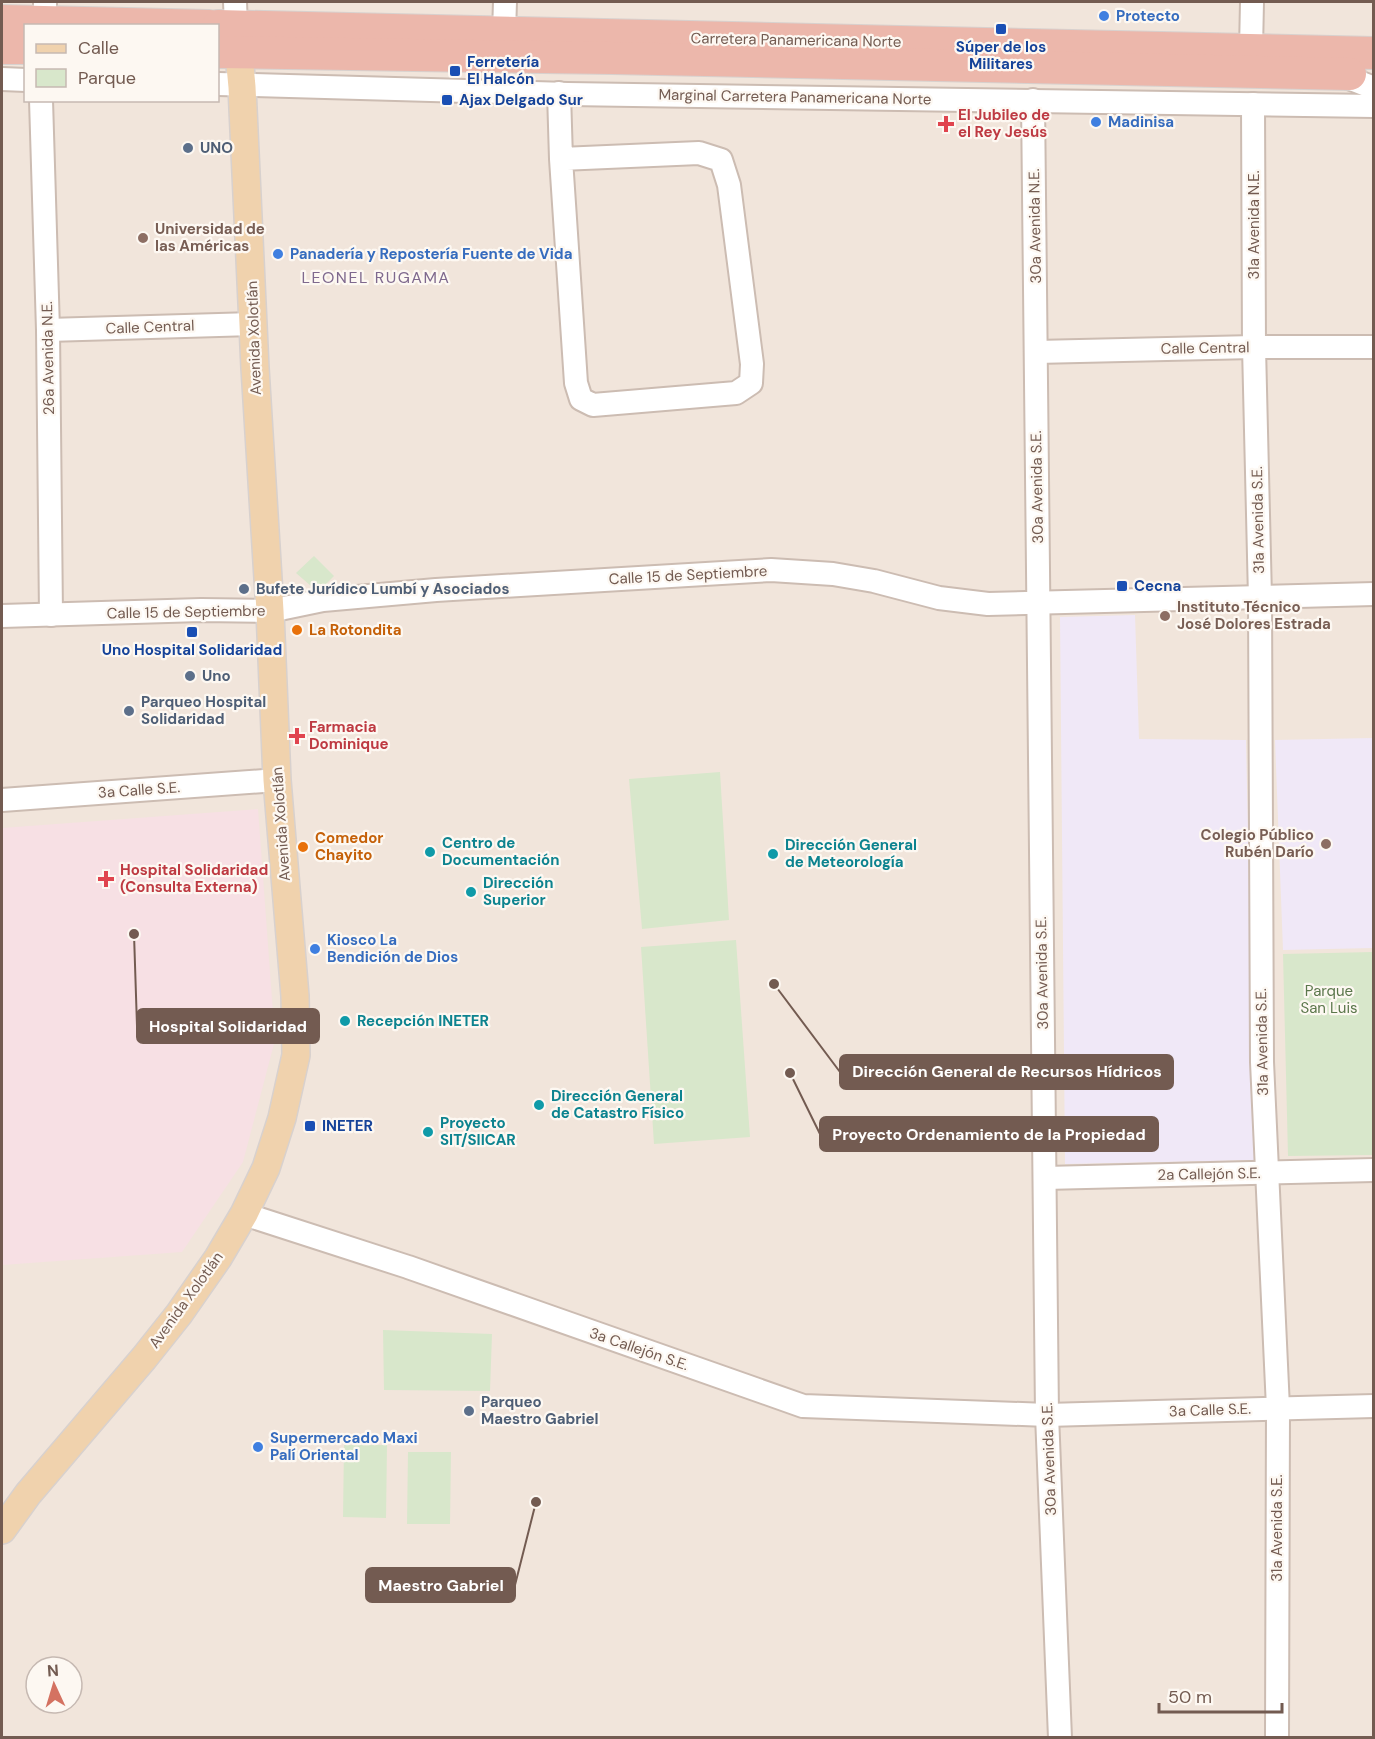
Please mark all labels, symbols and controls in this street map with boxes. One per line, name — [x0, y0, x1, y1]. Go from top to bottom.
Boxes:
place label: Protecto — [1116, 6, 1180, 26]
marker: Protecto — [1097, 9, 1111, 23]
marker: Súper de los Militares — [994, 22, 1008, 36]
legend — [24, 24, 219, 102]
street label: Carretera Panamericana Norte — [690, 28, 902, 52]
text: Calle — [78, 36, 119, 60]
place label: Súper de los Militares — [956, 37, 1046, 74]
place label: Ferretería El Halcón — [467, 52, 539, 89]
marker: Ferretería El Halcón — [448, 64, 462, 78]
text: Parque — [78, 66, 136, 90]
street label: Marginal Carretera Panamericana Norte — [658, 85, 932, 109]
place label: Ajax Delgado Sur — [459, 90, 583, 110]
marker: Ajax Delgado Sur — [440, 93, 454, 107]
place label: El Jubileo de el Rey Jesús — [958, 105, 1050, 142]
place label: Madinisa — [1108, 112, 1174, 132]
marker: Madinisa — [1089, 115, 1103, 129]
marker: El Jubileo de el Rey Jesús — [939, 117, 953, 131]
place label: UNO — [200, 138, 233, 158]
marker: UNO — [181, 141, 195, 155]
street label: 30a Avenida N.E. — [1024, 168, 1046, 284]
street label: 31a Avenida N.E. — [1244, 170, 1264, 280]
place label: Universidad de las Américas — [155, 219, 265, 256]
marker: Universidad de las Américas — [136, 231, 150, 245]
place label: Panadería y Repostería Fuente de Vida — [290, 244, 572, 264]
marker: Panadería y Repostería Fuente de Vida — [271, 247, 285, 261]
district label: LEONEL RUGAMA — [302, 267, 450, 288]
street label: Avenida Xolotlán — [242, 280, 266, 396]
street label: 26a Avenida N.E. — [37, 301, 59, 415]
street label: Calle Central — [105, 315, 195, 339]
street label: Calle Central — [1160, 337, 1250, 359]
street label: 30a Avenida S.E. — [1026, 430, 1048, 544]
street label: 31a Avenida S.E. — [1247, 466, 1269, 574]
street label: Calle 15 de Septiembre — [608, 561, 768, 589]
place label: Cecna — [1134, 576, 1181, 596]
place label: Bufete Jurídico Lumbí y Asociados — [256, 579, 509, 599]
marker: Cecna — [1115, 579, 1129, 593]
marker: Bufete Jurídico Lumbí y Asociados — [237, 582, 251, 596]
place label: Instituto Técnico José Dolores Estrada — [1177, 597, 1331, 634]
street label: Calle 15 de Septiembre — [106, 601, 266, 623]
marker: Instituto Técnico José Dolores Estrada — [1158, 609, 1172, 623]
place label: La Rotondita — [309, 620, 401, 640]
marker: La Rotondita — [290, 623, 304, 637]
marker: Uno Hospital Solidaridad — [185, 625, 199, 639]
place label: Uno Hospital Solidaridad — [102, 640, 282, 660]
place label: Uno — [202, 666, 231, 686]
marker: Uno — [183, 669, 197, 683]
place label: Parqueo Hospital Solidaridad — [141, 692, 266, 729]
marker: Parqueo Hospital Solidaridad — [122, 704, 136, 718]
place label: Farmacia Dominique — [309, 717, 388, 754]
marker: Farmacia Dominique — [290, 729, 304, 743]
street label: Avenida Xolotlán — [267, 766, 295, 882]
street label: 3a Calle S.E. — [97, 777, 181, 803]
place label: Colegio Público Rubén Darío — [1201, 825, 1314, 862]
place label: Comedor Chayito — [315, 828, 383, 865]
place label: Centro de Documentación — [442, 833, 559, 870]
place label: Dirección General de Meteorología — [785, 835, 917, 872]
marker: Colegio Público Rubén Darío — [1319, 837, 1333, 851]
marker: Comedor Chayito — [296, 840, 310, 854]
marker: Centro de Documentación — [423, 845, 437, 859]
marker: Dirección General de Meteorología — [766, 847, 780, 861]
place label: Hospital Solidaridad (Consulta Externa) — [120, 860, 268, 897]
marker: Hospital Solidaridad (Consulta Externa) — [97, 870, 115, 888]
place label: Dirección Superior — [483, 873, 554, 910]
marker: Dirección Superior — [464, 885, 478, 899]
street label: 30a Avenida S.E. — [1031, 916, 1053, 1030]
place label: Kiosco La Bendición de Dios — [327, 930, 458, 967]
marker: Kiosco La Bendición de Dios — [308, 942, 322, 956]
park label: Parque San Luis — [1300, 981, 1358, 1018]
street label: 31a Avenida S.E. — [1251, 988, 1273, 1096]
callout: Hospital Solidaridad — [137, 1009, 319, 1043]
place label: Recepción INETER — [357, 1011, 489, 1031]
marker: Recepción INETER — [338, 1014, 352, 1028]
text: Hospital Solidaridad — [149, 1016, 307, 1037]
callout: Dirección General de Recursos Hídricos — [840, 1055, 1173, 1089]
text: Dirección General de Recursos Hídricos — [852, 1061, 1162, 1082]
place label: Dirección General de Catastro Físico — [551, 1086, 684, 1123]
marker: Dirección General de Catastro Físico — [532, 1098, 546, 1112]
place label: Proyecto SIT/SIICAR — [440, 1113, 516, 1150]
place label: INETER — [322, 1116, 373, 1136]
callout: Proyecto Ordenamiento de la Propiedad — [820, 1117, 1158, 1151]
marker: INETER — [303, 1119, 317, 1133]
text: Proyecto Ordenamiento de la Propiedad — [832, 1124, 1146, 1145]
marker: Proyecto SIT/SIICAR — [421, 1125, 435, 1139]
street label: 2a Callejón S.E. — [1157, 1163, 1261, 1185]
street label: Avenida Xolotlán — [144, 1248, 228, 1352]
street label: 3a Callejón S.E. — [587, 1323, 691, 1375]
place label: Parqueo Maestro Gabriel — [481, 1392, 599, 1429]
street label: 3a Calle S.E. — [1169, 1399, 1251, 1421]
street label: 30a Avenida S.E. — [1037, 1402, 1061, 1516]
marker: Parqueo Maestro Gabriel — [462, 1404, 476, 1418]
place label: Supermercado Maxi Palí Oriental — [270, 1428, 418, 1465]
marker: Supermercado Maxi Palí Oriental — [251, 1440, 265, 1454]
street label: 31a Avenida S.E. — [1267, 1474, 1287, 1582]
callout: Maestro Gabriel — [366, 1568, 515, 1602]
text: Maestro Gabriel — [378, 1575, 504, 1596]
north arrow — [24, 1655, 84, 1715]
text: N — [46, 1660, 60, 1681]
scale bar — [1159, 1676, 1282, 1714]
text: 50 m — [1168, 1685, 1212, 1709]

